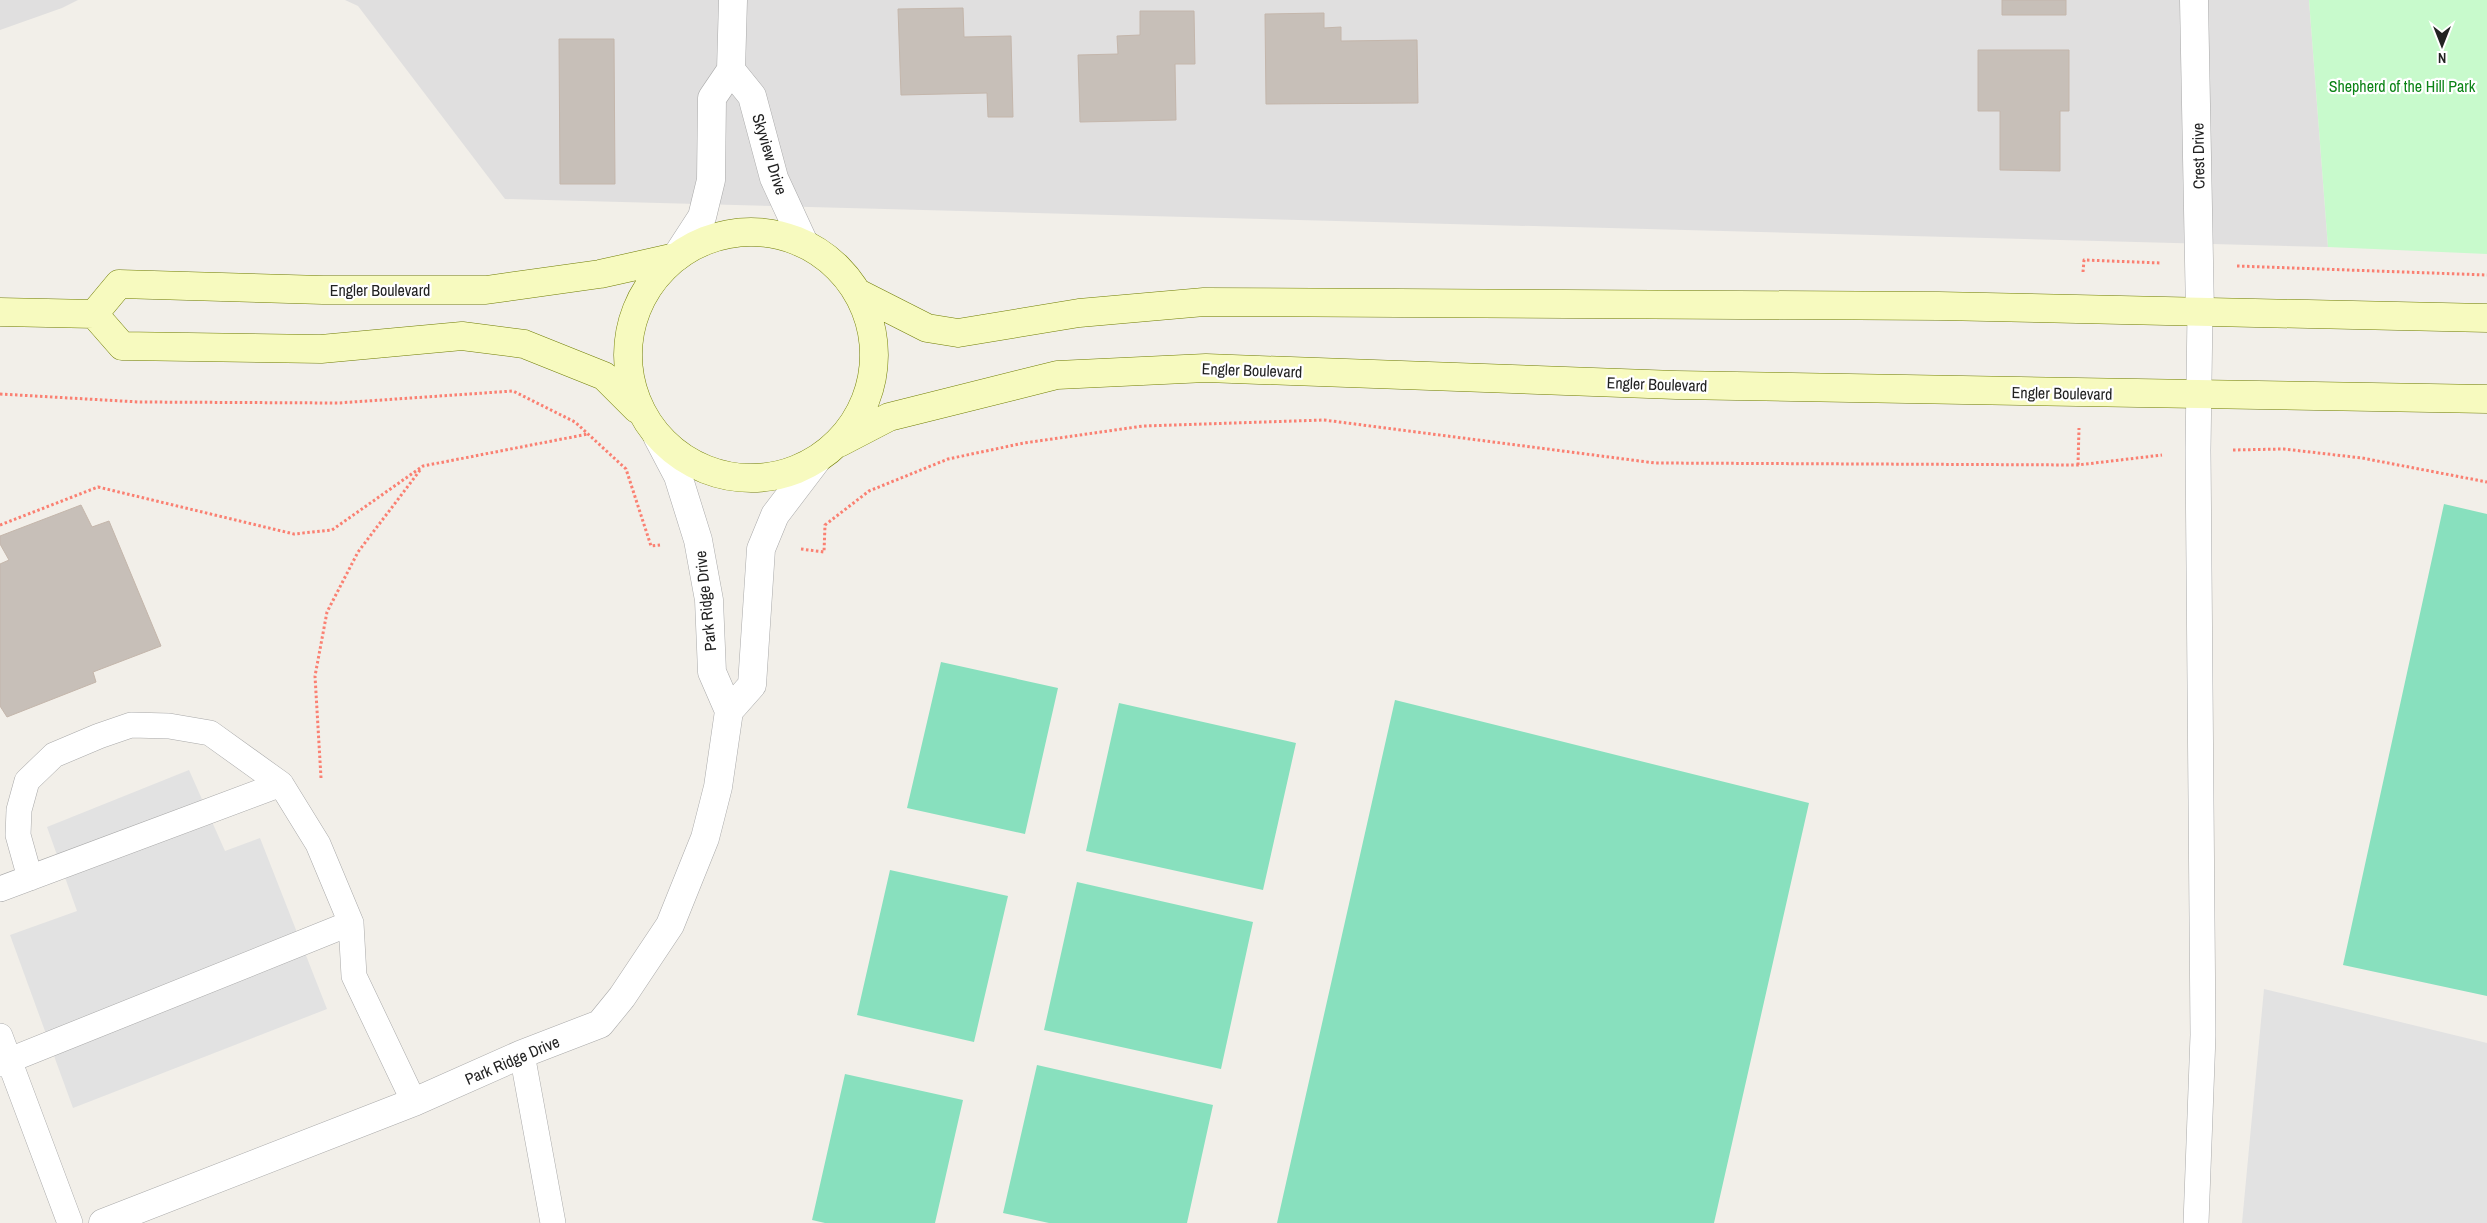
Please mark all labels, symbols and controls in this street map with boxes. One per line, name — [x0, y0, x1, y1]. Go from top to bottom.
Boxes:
north arrow — [2417, 20, 2467, 70]
text: N — [2438, 49, 2446, 67]
park label: Shepherd of the Hill Park — [2329, 75, 2476, 97]
street label: Skyview Drive — [747, 111, 793, 197]
street label: Crest Drive — [2186, 123, 2210, 189]
street label: Engler Boulevard — [330, 279, 430, 301]
street label: Engler Boulevard — [1201, 357, 1303, 383]
street label: Engler Boulevard — [1606, 371, 1708, 397]
street label: Engler Boulevard — [2011, 381, 2113, 405]
street label: Park Ridge Drive — [689, 550, 721, 652]
street label: Park Ridge Drive — [461, 1030, 563, 1090]

